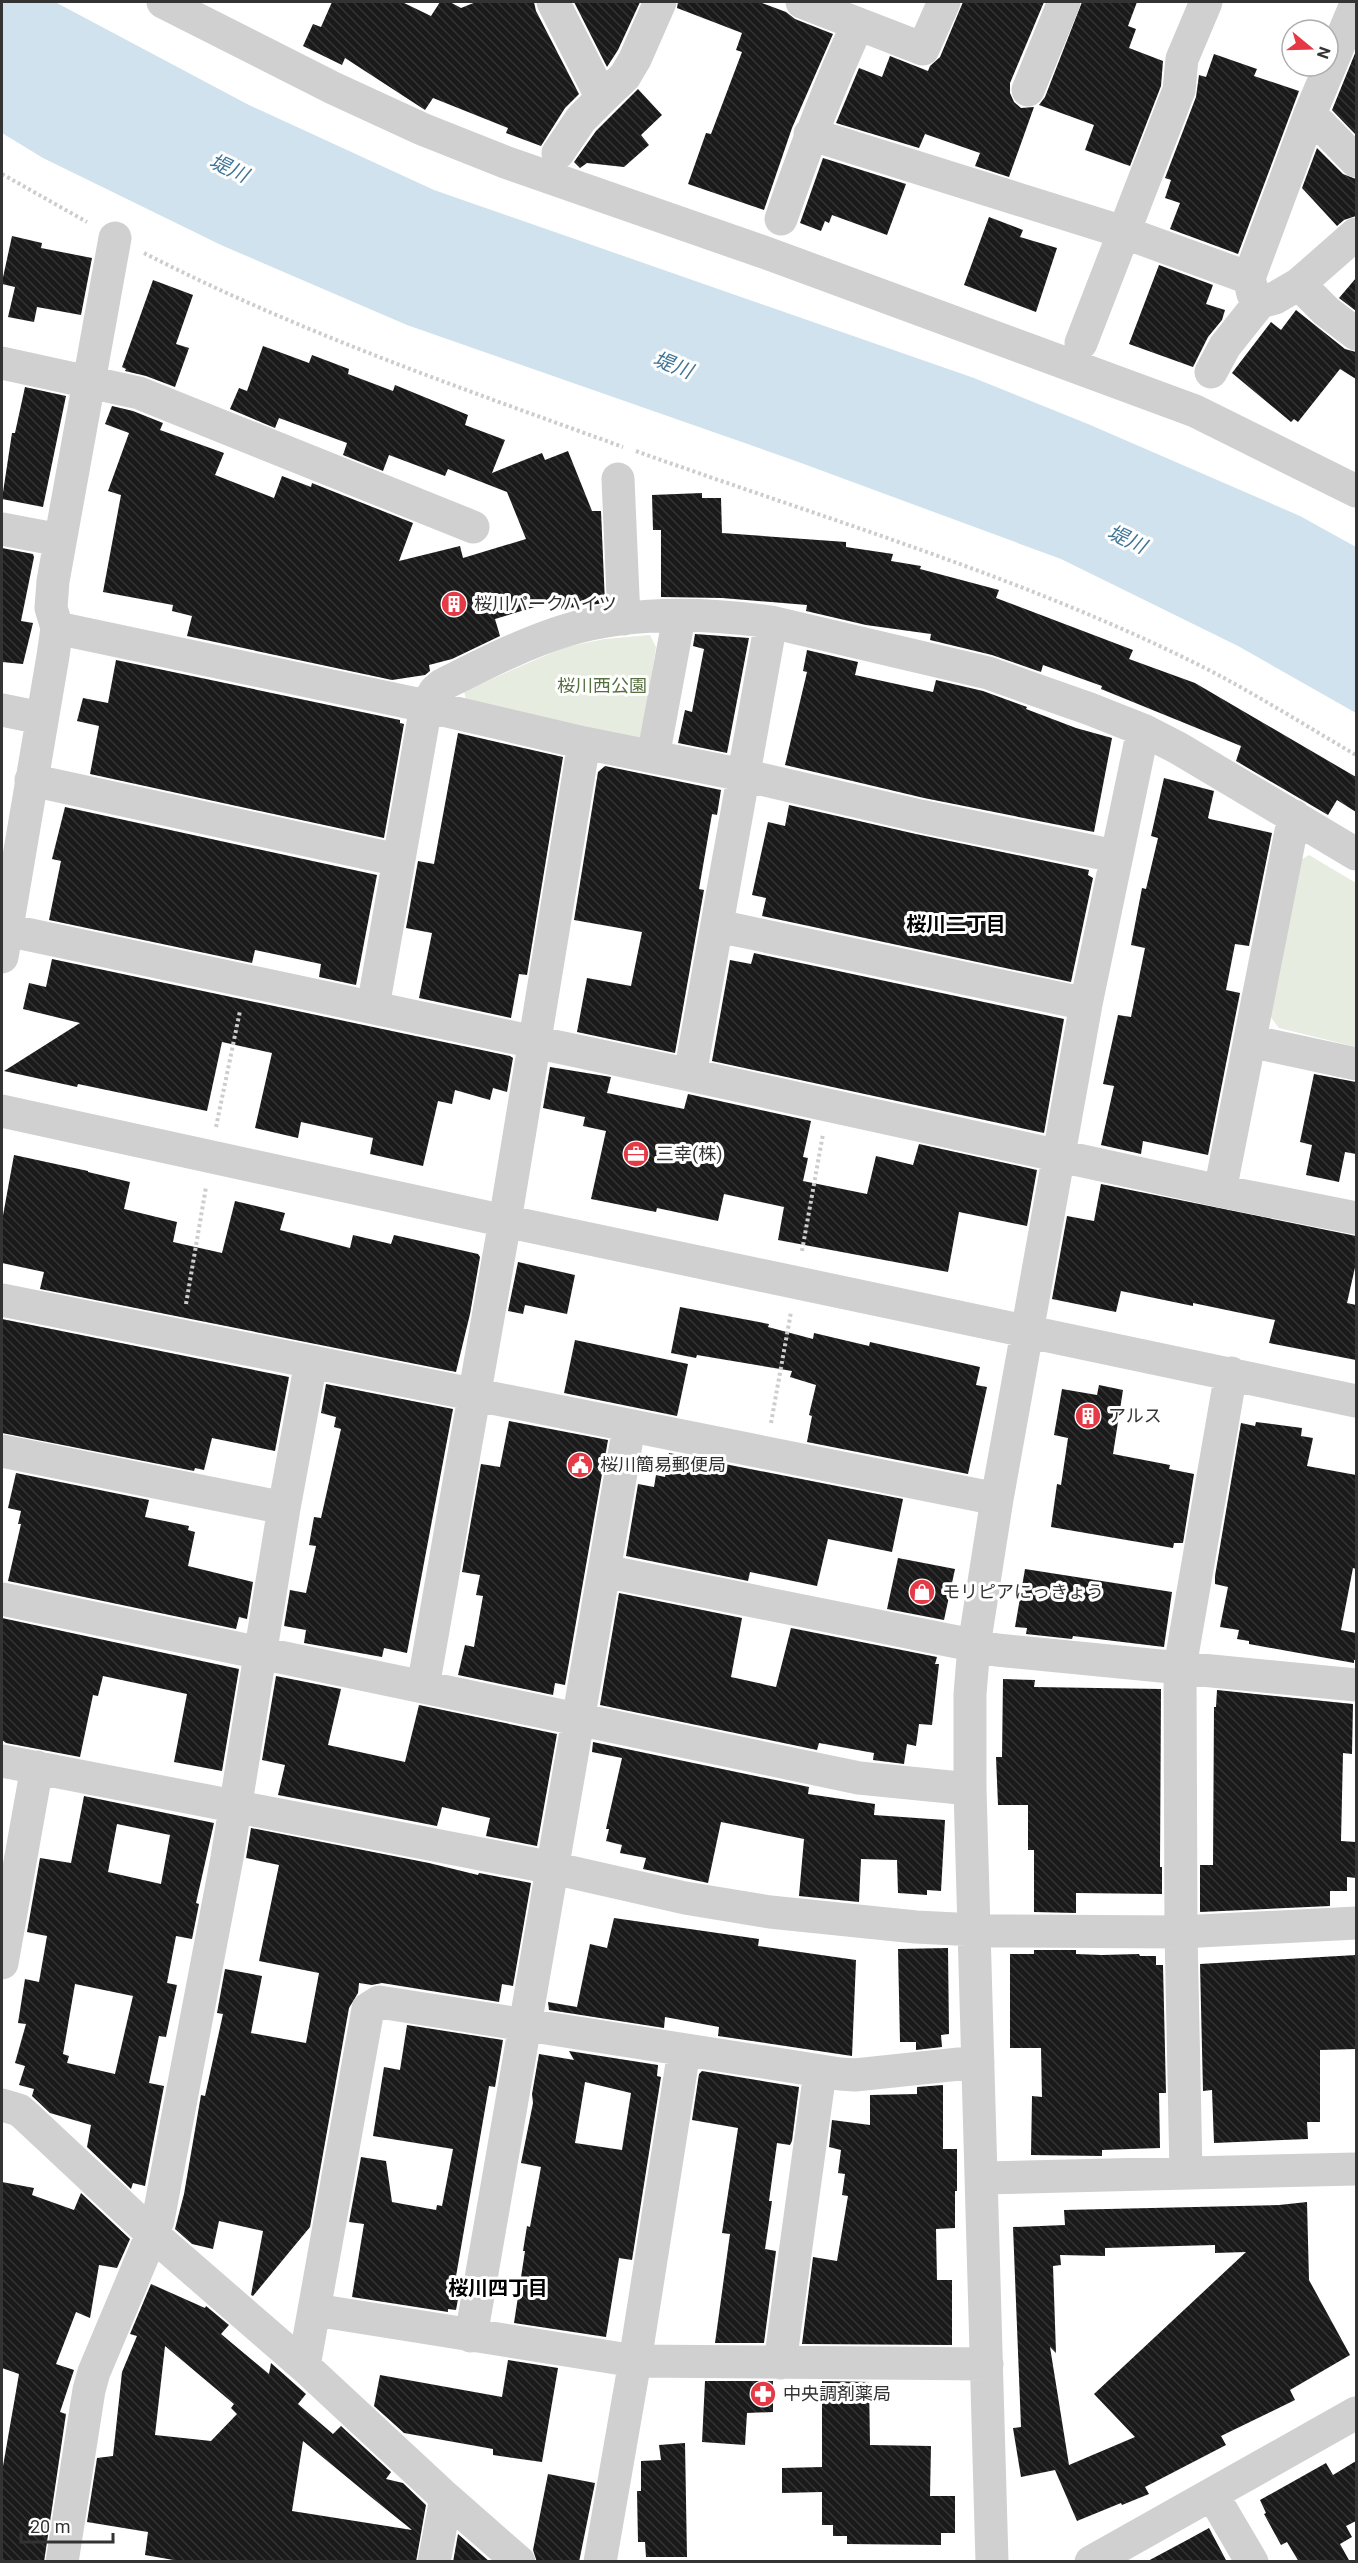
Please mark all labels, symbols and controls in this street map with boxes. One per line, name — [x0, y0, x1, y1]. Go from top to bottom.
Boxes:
north arrow — [1280, 18, 1340, 78]
text: N — [1313, 44, 1335, 61]
water label: 堤川 — [206, 149, 254, 188]
water label: 堤川 — [650, 347, 698, 384]
water label: 堤川 — [1104, 520, 1152, 559]
building icon: 桜川パークハイツ — [439, 589, 469, 619]
place label: 桜川パークハイツ — [474, 593, 617, 614]
park label: 桜川西公園 — [557, 675, 647, 696]
district label: 桜川二丁目 — [906, 912, 1006, 936]
office icon: 三幸(株) — [621, 1139, 651, 1169]
place label: 三幸(株) — [656, 1143, 722, 1165]
building icon: アルス — [1073, 1401, 1103, 1431]
place label: アルス — [1108, 1405, 1162, 1426]
public building icon: 桜川簡易郵便局 — [565, 1450, 595, 1480]
place label: 桜川簡易郵便局 — [600, 1454, 726, 1475]
shop icon: モリピアにっきょう — [907, 1577, 937, 1607]
place label: モリピアにっきょう — [942, 1581, 1104, 1602]
district label: 桜川四丁目 — [448, 2276, 548, 2300]
pharmacy icon: 中央調剤薬局 — [748, 2379, 778, 2409]
place label: 中央調剤薬局 — [783, 2383, 891, 2404]
scale bar — [21, 2506, 112, 2544]
text: 20 m — [30, 2516, 70, 2537]

